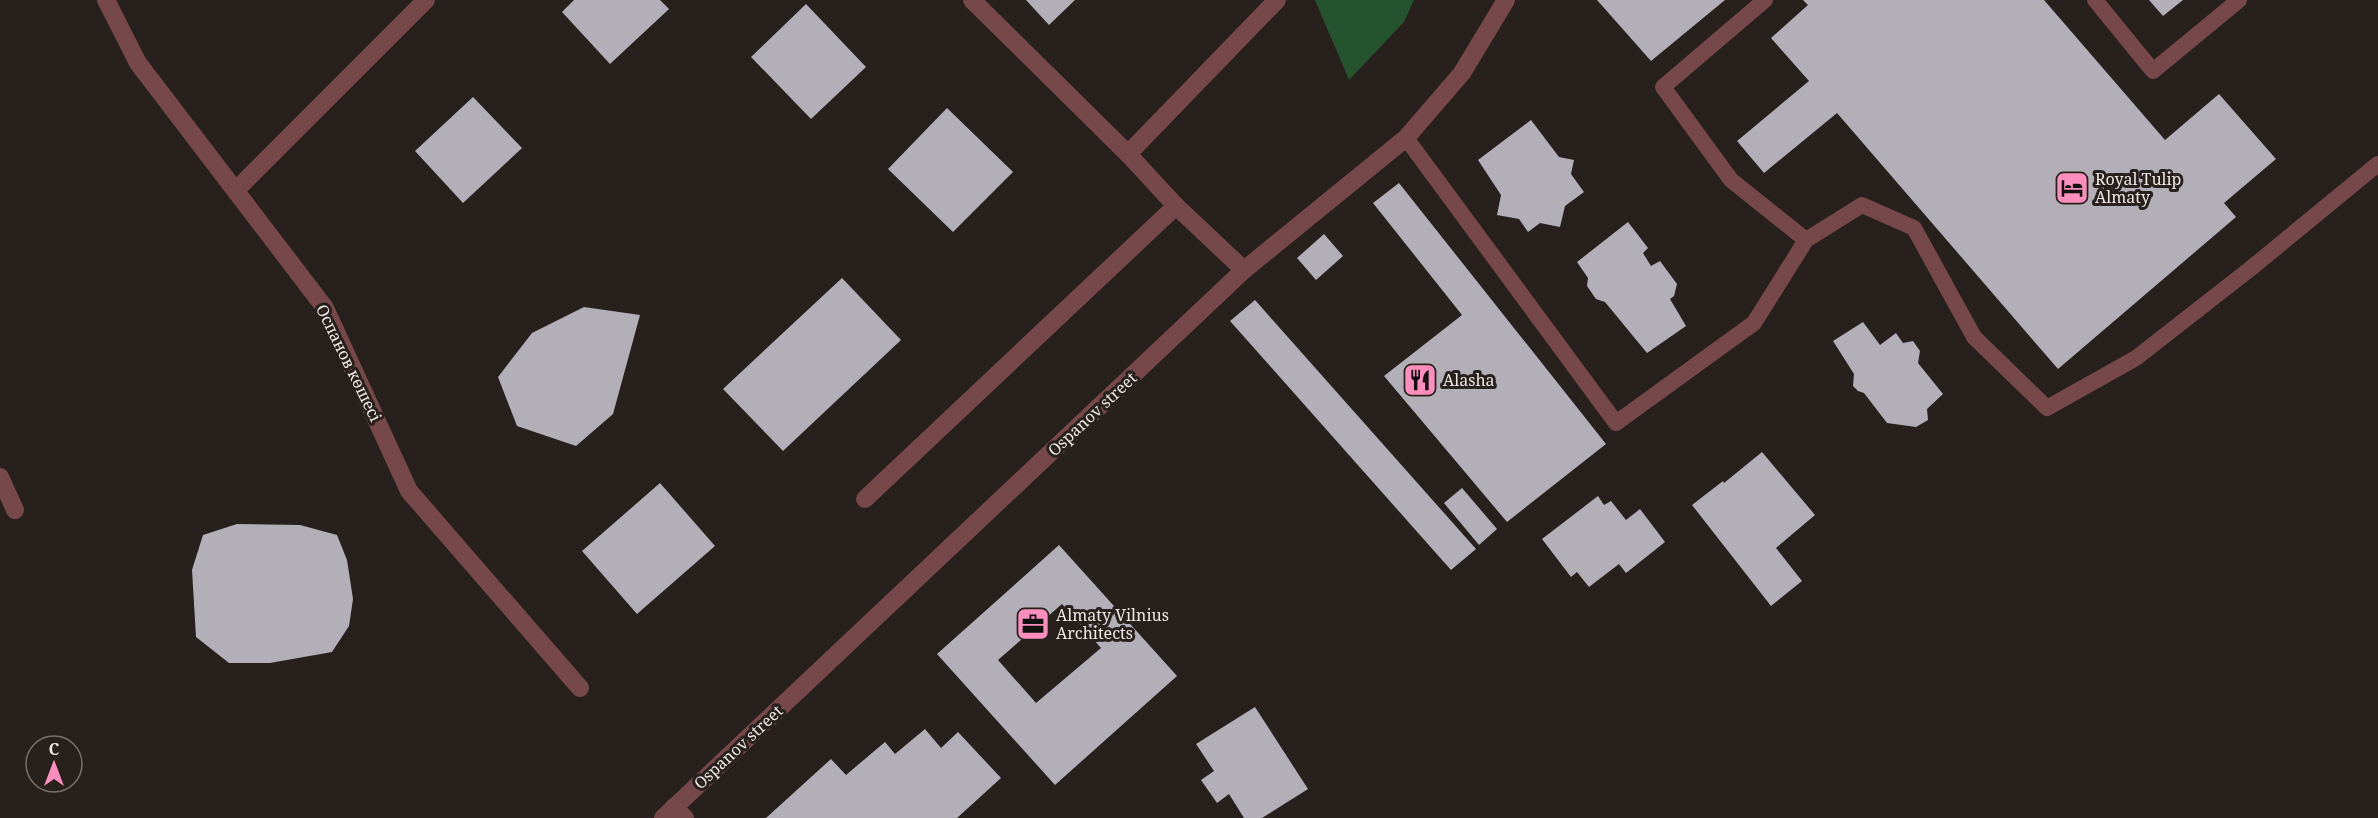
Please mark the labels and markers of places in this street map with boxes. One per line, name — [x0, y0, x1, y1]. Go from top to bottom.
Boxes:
place label: Royal Tulip Almaty — [2095, 168, 2181, 208]
hotel icon: Royal Tulip Almaty — [2054, 170, 2090, 206]
restaurant icon: Alasha — [1402, 362, 1438, 398]
place label: Alasha — [1443, 369, 1495, 391]
place label: Almaty Vilnius Architects — [1056, 604, 1169, 644]
office icon: Almaty Vilnius Architects — [1015, 606, 1051, 642]

